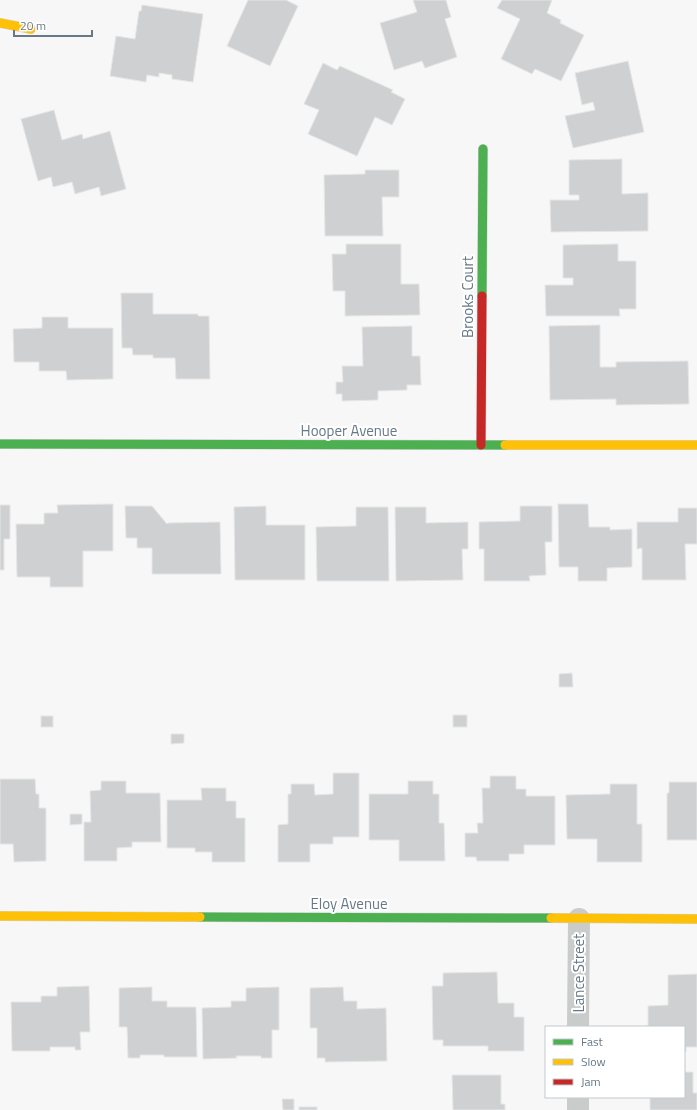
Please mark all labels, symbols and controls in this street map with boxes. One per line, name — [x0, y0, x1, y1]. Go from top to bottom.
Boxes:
scale bar — [14, 12, 92, 38]
text: 20 m — [20, 16, 46, 35]
street label: Brooks Court — [456, 255, 479, 338]
street label: Hooper Avenue — [301, 419, 397, 442]
street label: Eloy Avenue — [311, 892, 388, 915]
street label: Lance Street — [567, 933, 590, 1012]
legend — [545, 1026, 685, 1098]
text: Fast — [581, 1032, 604, 1051]
text: Slow — [581, 1052, 606, 1071]
text: Jam — [581, 1072, 601, 1091]

